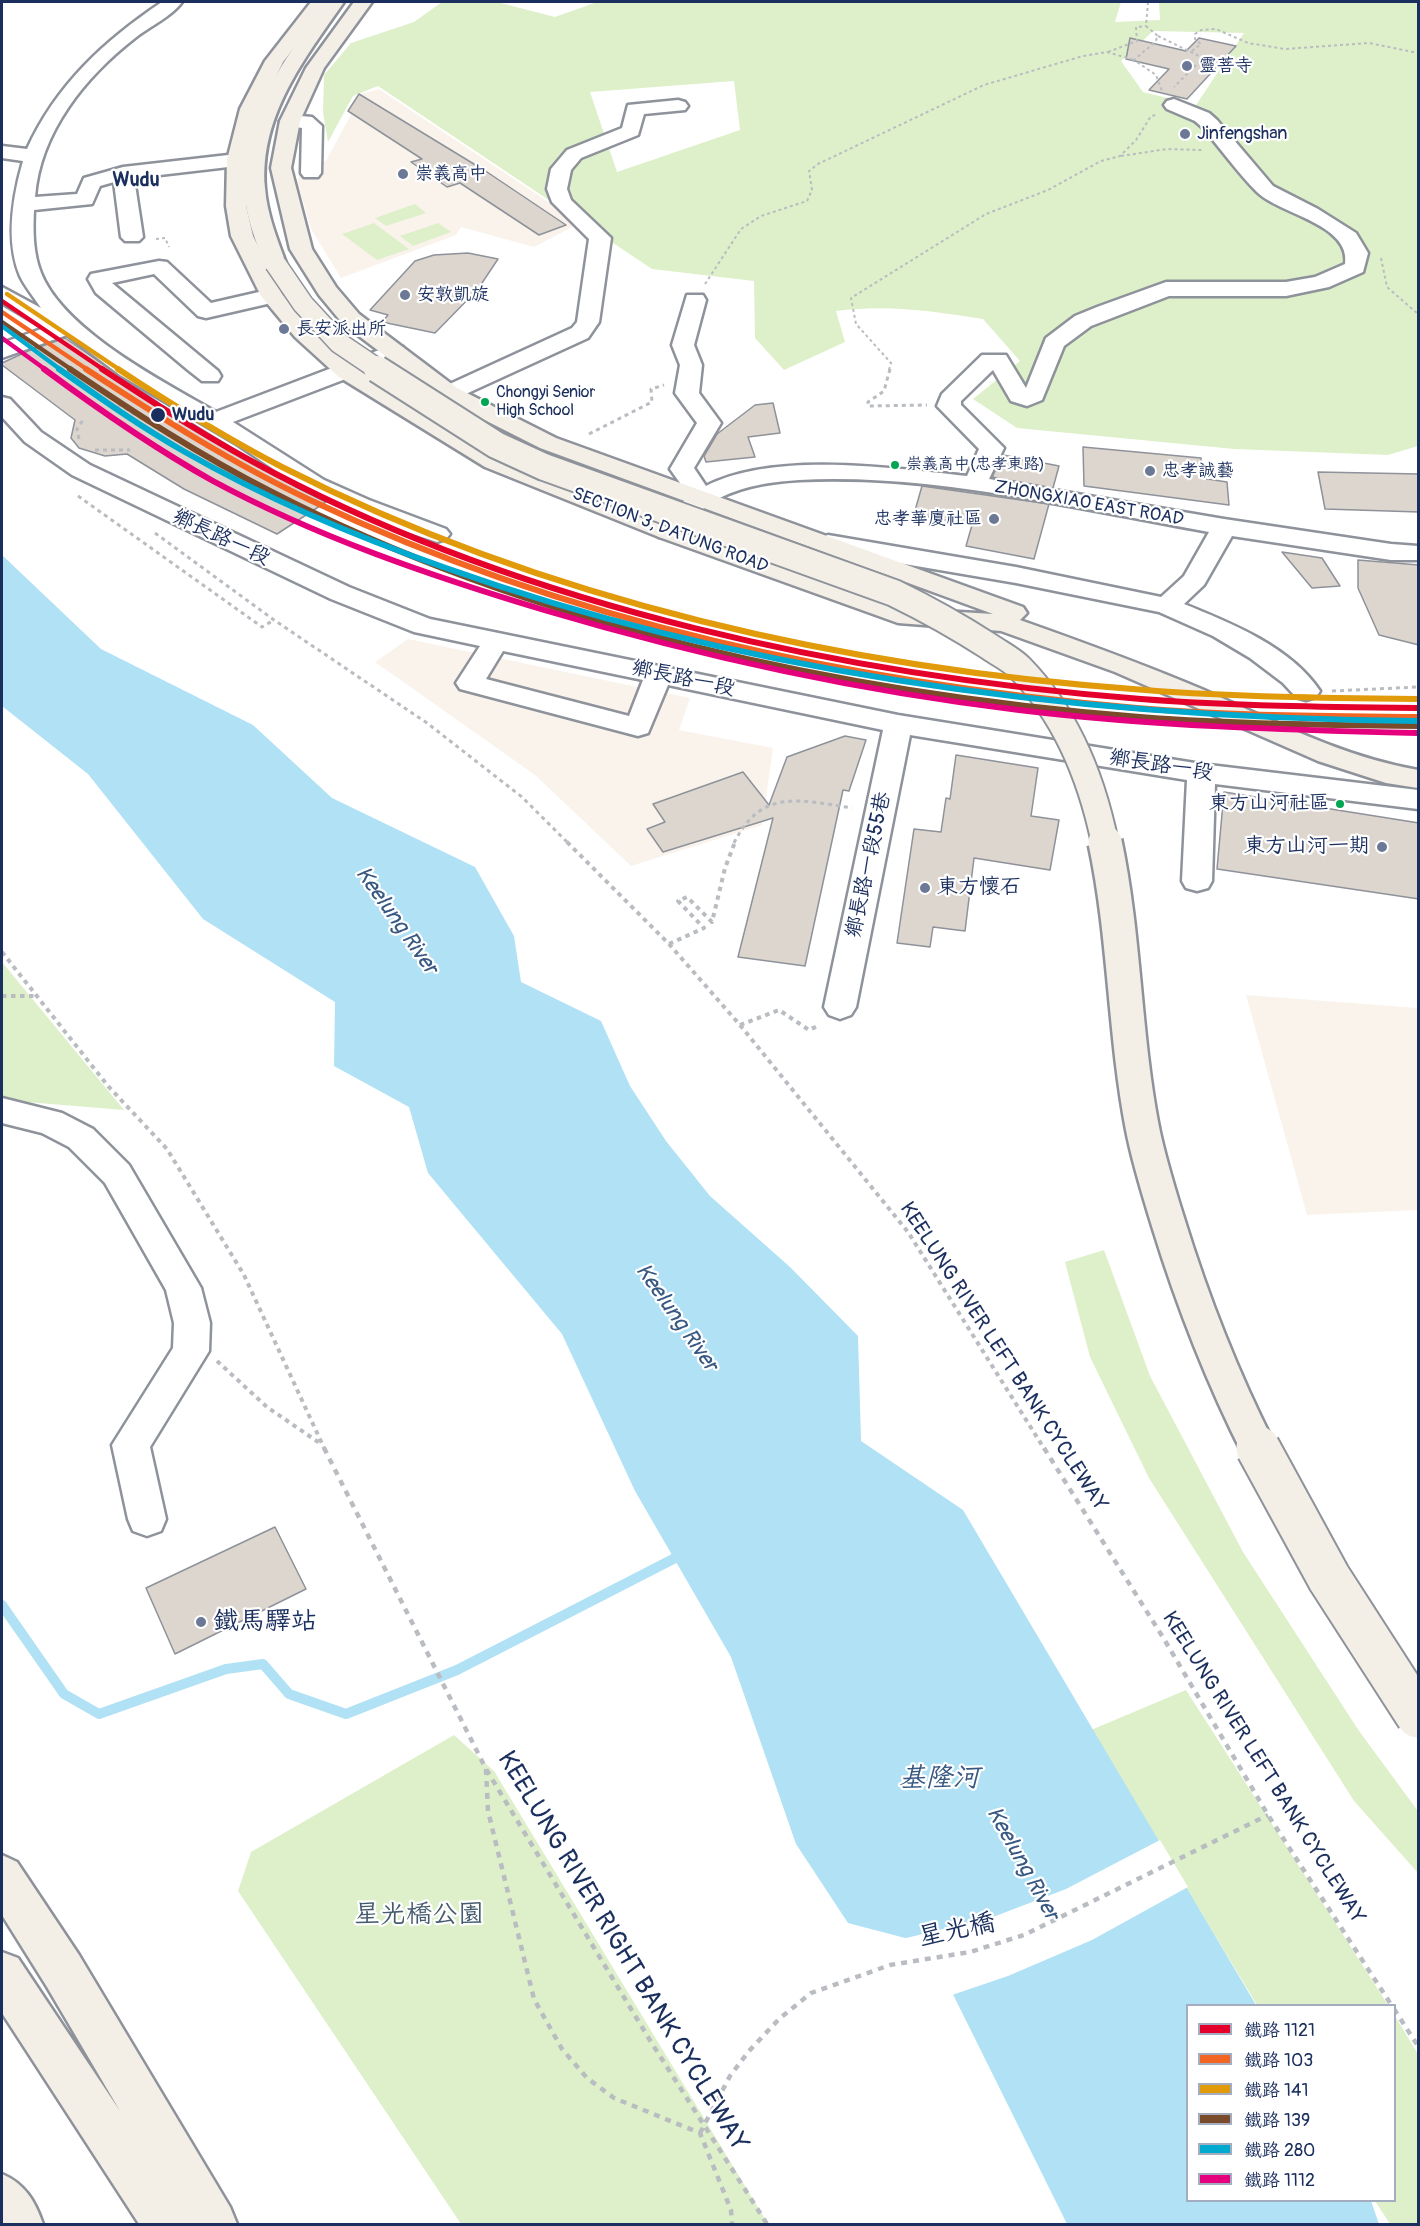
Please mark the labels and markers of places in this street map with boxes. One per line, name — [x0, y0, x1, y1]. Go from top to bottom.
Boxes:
place label: 靈菩寺 — [1199, 55, 1253, 77]
marker: 靈菩寺 — [1180, 59, 1194, 73]
place label: Jinfengshan — [1197, 123, 1287, 145]
marker: Jinfengshan — [1178, 127, 1192, 141]
place label: 崇義高中 — [415, 163, 487, 185]
marker: 崇義高中 — [396, 167, 410, 181]
place label: 安敦凱旋 — [417, 284, 489, 306]
marker: 安敦凱旋 — [398, 288, 412, 302]
place label: 長安派出所 — [296, 318, 386, 340]
marker: 長安派出所 — [277, 322, 291, 336]
place label: Chongyi Senior High School — [496, 383, 595, 421]
marker: Chongyi Senior High School — [479, 396, 491, 408]
place label: Wudu — [172, 404, 214, 426]
marker: Wudu — [149, 406, 167, 424]
place label: 崇義高中(忠孝東路) — [906, 455, 1045, 475]
marker: 崇義高中(忠孝東路) — [889, 459, 901, 471]
place label: 忠孝誠藝 — [1162, 460, 1234, 482]
marker: 忠孝誠藝 — [1143, 464, 1157, 478]
place label: 忠孝華廈社區 — [874, 508, 982, 530]
marker: 忠孝華廈社區 — [987, 512, 1001, 526]
place label: 東方山河社區 — [1209, 792, 1329, 816]
marker: 東方山河社區 — [1334, 798, 1346, 810]
place label: 東方山河一期 — [1244, 834, 1370, 860]
marker: 東方山河一期 — [1375, 840, 1389, 854]
place label: 東方懷石 — [937, 875, 1021, 901]
marker: 東方懷石 — [918, 881, 932, 895]
place label: 鐵馬驛站 — [213, 1606, 317, 1638]
marker: 鐵馬驛站 — [194, 1615, 208, 1629]

